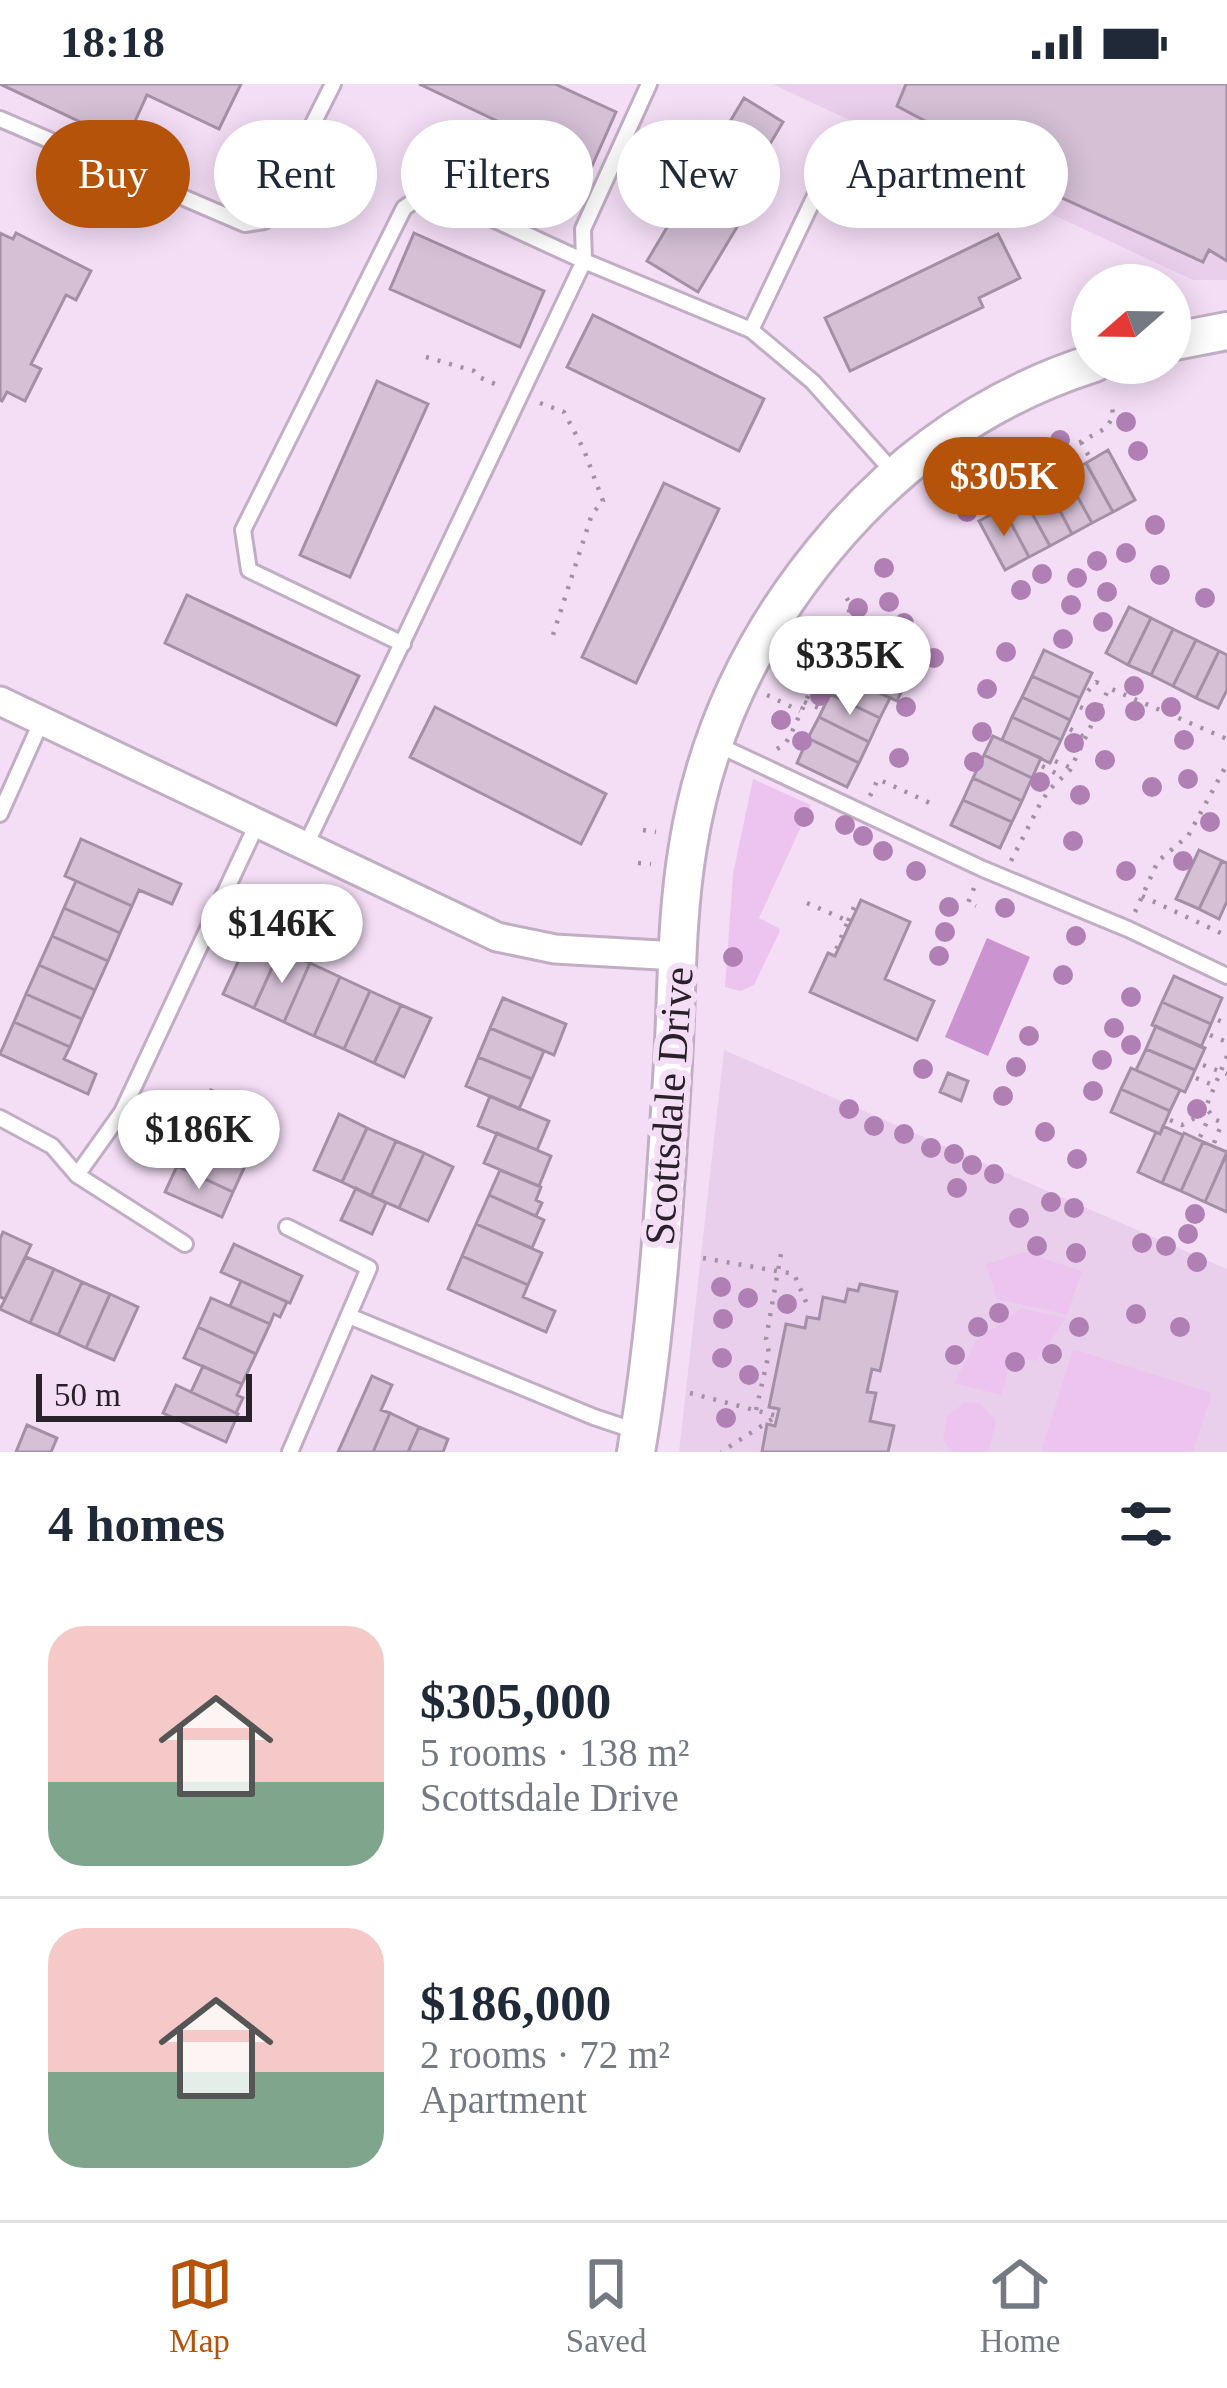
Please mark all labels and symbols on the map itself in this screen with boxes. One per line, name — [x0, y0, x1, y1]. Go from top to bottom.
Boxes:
north arrow — [1071, 264, 1191, 384]
pin: $305K — [920, 437, 1088, 539]
pin: $335K — [766, 616, 934, 718]
pin: $146K — [198, 884, 366, 986]
street label: Scottsdale Drive — [636, 965, 702, 1247]
pin: $186K — [115, 1090, 283, 1192]
scale bar — [36, 1368, 252, 1421]

